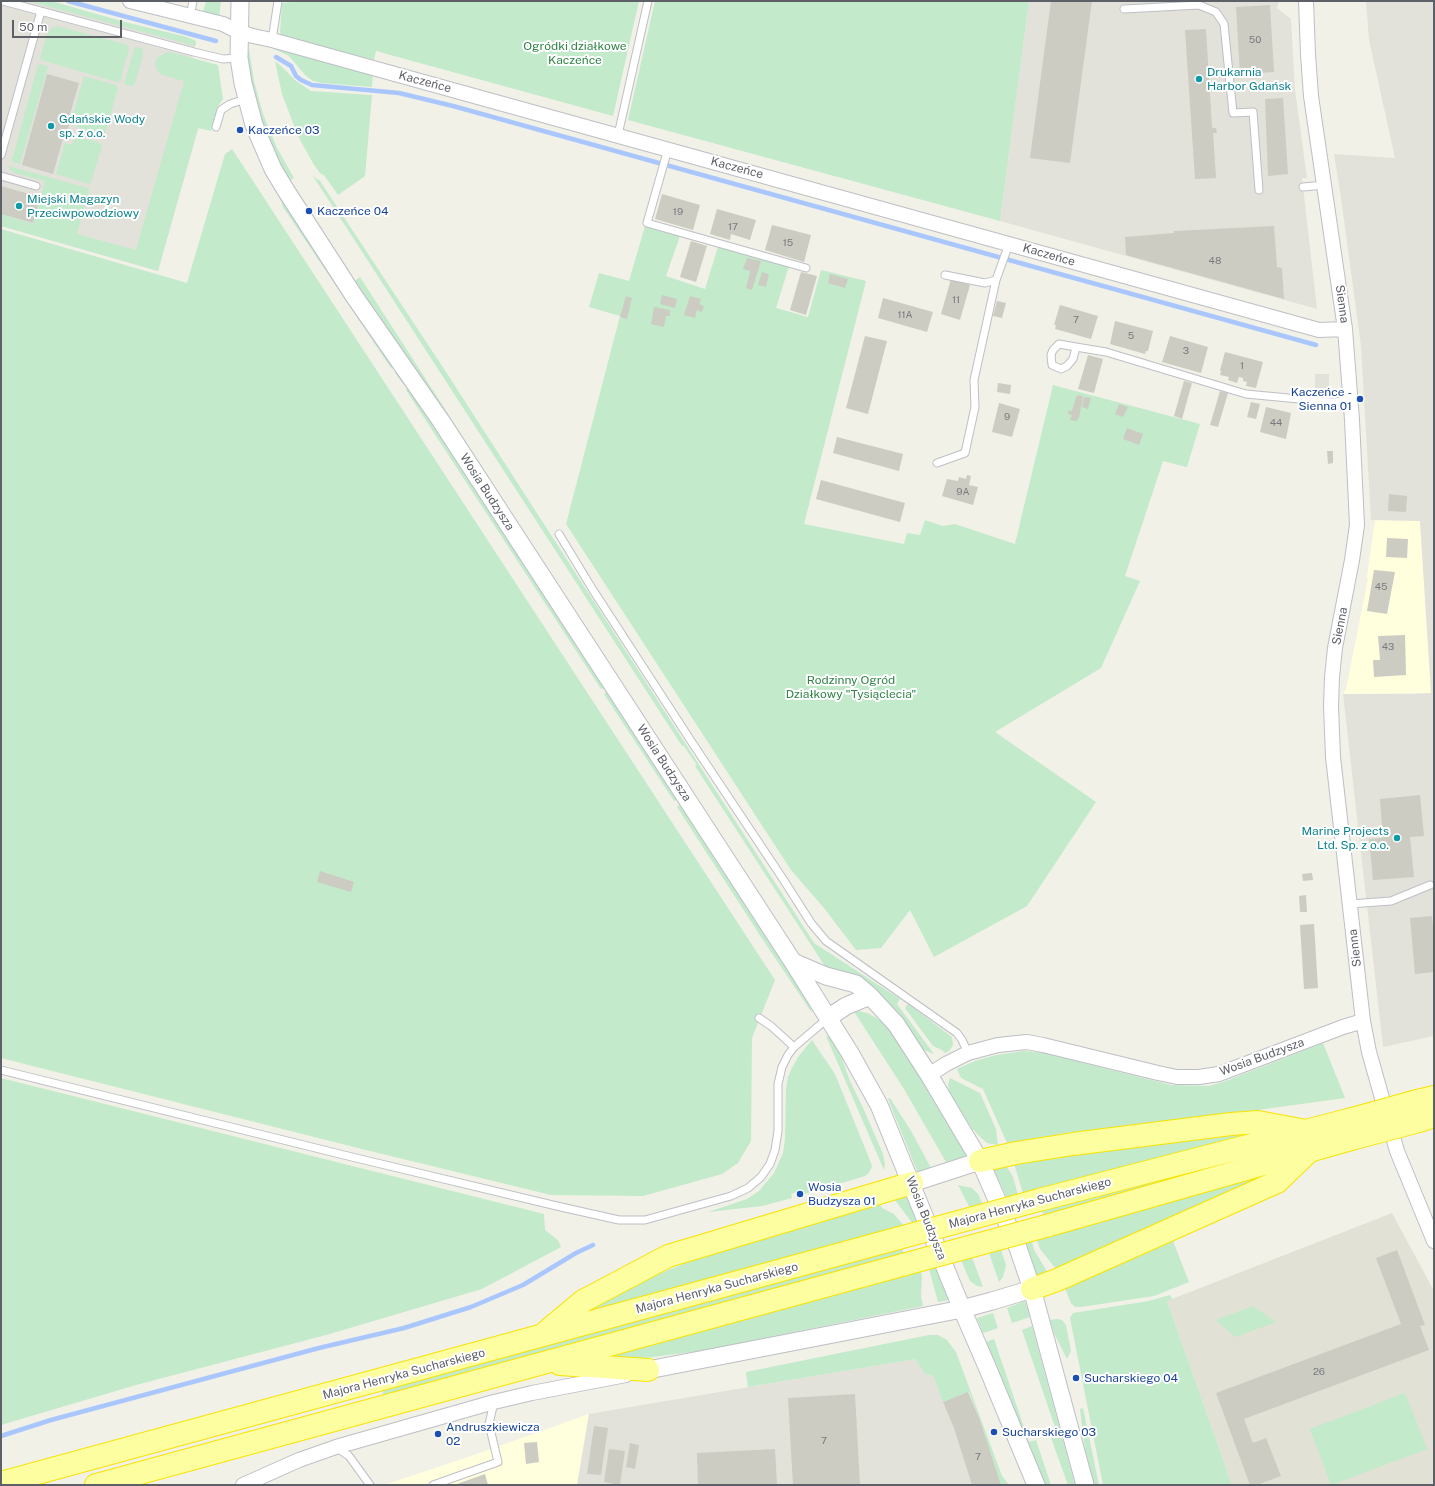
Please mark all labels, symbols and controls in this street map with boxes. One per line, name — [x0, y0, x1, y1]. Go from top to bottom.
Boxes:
scale bar — [14, 12, 124, 38]
text: 50 m — [19, 20, 47, 34]
house number: 50 — [1249, 34, 1261, 46]
park label: Ogródki działkowe Kaczeńce — [523, 39, 627, 67]
place label: Drukarnia Harbor Gdańsk — [1207, 65, 1291, 93]
street label: Kaczeńce — [397, 68, 453, 96]
marker: Drukarnia Harbor Gdańsk — [1194, 74, 1204, 84]
place label: Gdańskie Wody sp. z o.o. — [59, 112, 145, 140]
marker: Gdańskie Wody sp. z o.o. — [46, 121, 56, 131]
place label: Kaczeńce 03 — [248, 123, 320, 137]
marker: Kaczeńce 03 — [235, 125, 245, 135]
street label: Kaczeńce — [709, 154, 765, 182]
place label: Miejski Magazyn Przeciwpowodziowy — [27, 192, 139, 220]
marker: Miejski Magazyn Przeciwpowodziowy — [14, 201, 24, 211]
place label: Kaczeńce 04 — [317, 204, 389, 218]
marker: Kaczeńce 04 — [304, 206, 314, 216]
house number: 19 — [673, 206, 683, 218]
house number: 17 — [728, 221, 738, 233]
house number: 15 — [783, 237, 793, 249]
street label: Kaczeńce — [1021, 241, 1077, 269]
house number: 48 — [1209, 255, 1221, 267]
street label: Sienna — [1332, 284, 1352, 324]
house number: 11 — [952, 294, 960, 306]
house number: 11A — [897, 309, 913, 321]
house number: 7 — [1073, 314, 1079, 326]
house number: 5 — [1128, 330, 1134, 342]
house number: 3 — [1183, 345, 1189, 357]
house number: 1 — [1240, 360, 1244, 372]
place label: Kaczeńce - Sienna 01 — [1291, 385, 1352, 413]
marker: Kaczeńce - Sienna 01 — [1355, 394, 1365, 404]
house number: 9 — [1004, 411, 1010, 423]
house number: 44 — [1270, 417, 1282, 429]
street label: Wosia Budzysza — [457, 451, 517, 533]
house number: 9A — [956, 486, 970, 498]
house number: 45 — [1375, 581, 1387, 593]
street label: Sienna — [1329, 606, 1351, 646]
house number: 43 — [1382, 641, 1394, 653]
park label: Rodzinny Ogród Działkowy "Tysiąclecia" — [786, 673, 916, 701]
street label: Wosia Budzysza — [634, 722, 694, 804]
place label: Marine Projects Ltd. Sp. z o.o. — [1301, 824, 1389, 852]
marker: Marine Projects Ltd. Sp. z o.o. — [1392, 833, 1402, 843]
street label: Sienna — [1346, 928, 1364, 968]
street label: Wosia Budzysza — [1218, 1035, 1306, 1079]
street label: Wosia Budzysza — [903, 1174, 949, 1262]
street label: Majora Henryka Sucharskiego — [947, 1174, 1113, 1232]
place label: Wosia Budzysza 01 — [808, 1180, 876, 1208]
marker: Wosia Budzysza 01 — [795, 1189, 805, 1199]
street label: Majora Henryka Sucharskiego — [634, 1259, 800, 1317]
street label: Majora Henryka Sucharskiego — [321, 1345, 487, 1403]
house number: 26 — [1313, 1366, 1325, 1378]
place label: Sucharskiego 04 — [1084, 1371, 1178, 1385]
marker: Sucharskiego 04 — [1071, 1373, 1081, 1383]
place label: Andruszkiewicza 02 — [446, 1420, 540, 1448]
place label: Sucharskiego 03 — [1002, 1425, 1096, 1439]
marker: Sucharskiego 03 — [989, 1427, 999, 1437]
marker: Andruszkiewicza 02 — [433, 1429, 443, 1439]
house number: 7 — [821, 1435, 827, 1447]
house number: 7 — [975, 1451, 981, 1463]

